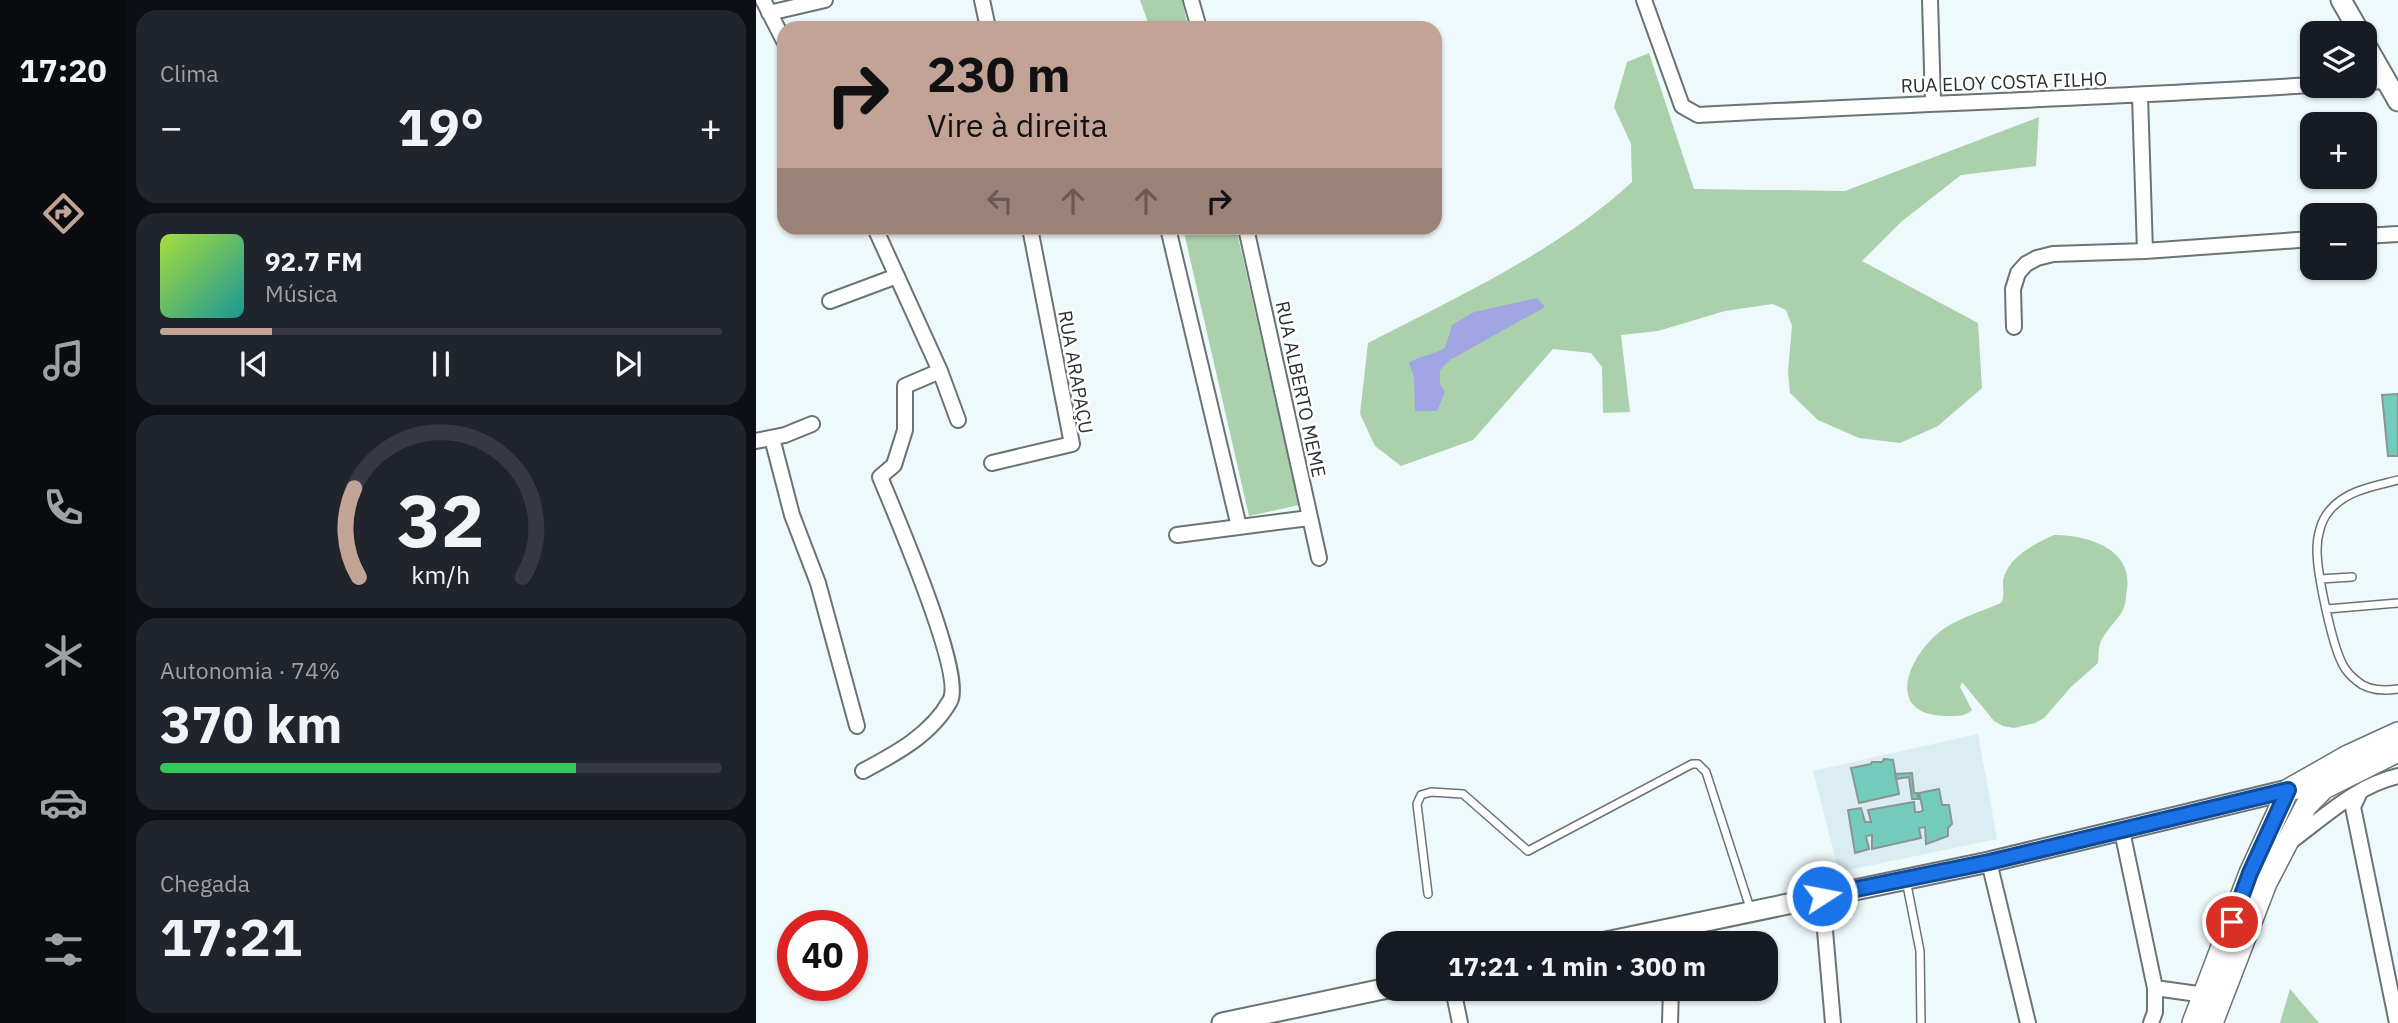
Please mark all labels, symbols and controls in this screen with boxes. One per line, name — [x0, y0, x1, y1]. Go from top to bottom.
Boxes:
map controls — [2300, 21, 2377, 280]
button: layers — [2300, 21, 2377, 98]
text: 230 m — [927, 42, 1071, 105]
text: 17:20 — [19, 49, 107, 91]
icon: right — [812, 49, 903, 140]
text: Clima — [160, 58, 219, 88]
street label: RUA ELOY COSTA FILHO — [1900, 66, 2108, 98]
text: 19° — [398, 93, 484, 160]
text: − — [160, 102, 183, 151]
text: + — [699, 102, 722, 151]
text: Vire à direita — [927, 104, 1108, 146]
button: + — [2300, 112, 2377, 189]
icon: left — [981, 182, 1019, 220]
icon: ahead — [1054, 182, 1092, 220]
icon: ahead — [1127, 182, 1165, 220]
icon: right — [1200, 182, 1238, 220]
icon: directions — [39, 189, 88, 238]
button: − — [2300, 203, 2377, 280]
text: 92.7 FM — [265, 244, 363, 278]
text: Música — [265, 278, 338, 308]
street label: RUA ALBERTO MEME — [1271, 299, 1331, 479]
street label: RUA ARAPAÇU — [1053, 308, 1099, 436]
icon: music — [39, 336, 88, 385]
icon: previous — [235, 345, 273, 383]
icon: pause — [422, 345, 460, 383]
icon: next — [609, 345, 647, 383]
text: 32 — [397, 473, 485, 568]
icon: phone — [39, 483, 88, 532]
text: km/h — [412, 558, 470, 591]
icon: climate — [39, 631, 88, 680]
text: Autonomia · 74% — [160, 655, 340, 685]
text: 370 km — [160, 690, 342, 757]
icon: car — [39, 778, 88, 827]
position arrow — [1785, 859, 1859, 933]
text: Chegada — [160, 868, 250, 898]
pin — [2202, 892, 2262, 952]
text: 17:21 — [160, 903, 302, 970]
icon: arrive — [2213, 903, 2251, 941]
speed limit sign: 40 — [777, 910, 868, 1001]
icon: filters — [39, 925, 88, 974]
text: 17:21 · 1 min · 300 m — [1448, 949, 1706, 983]

